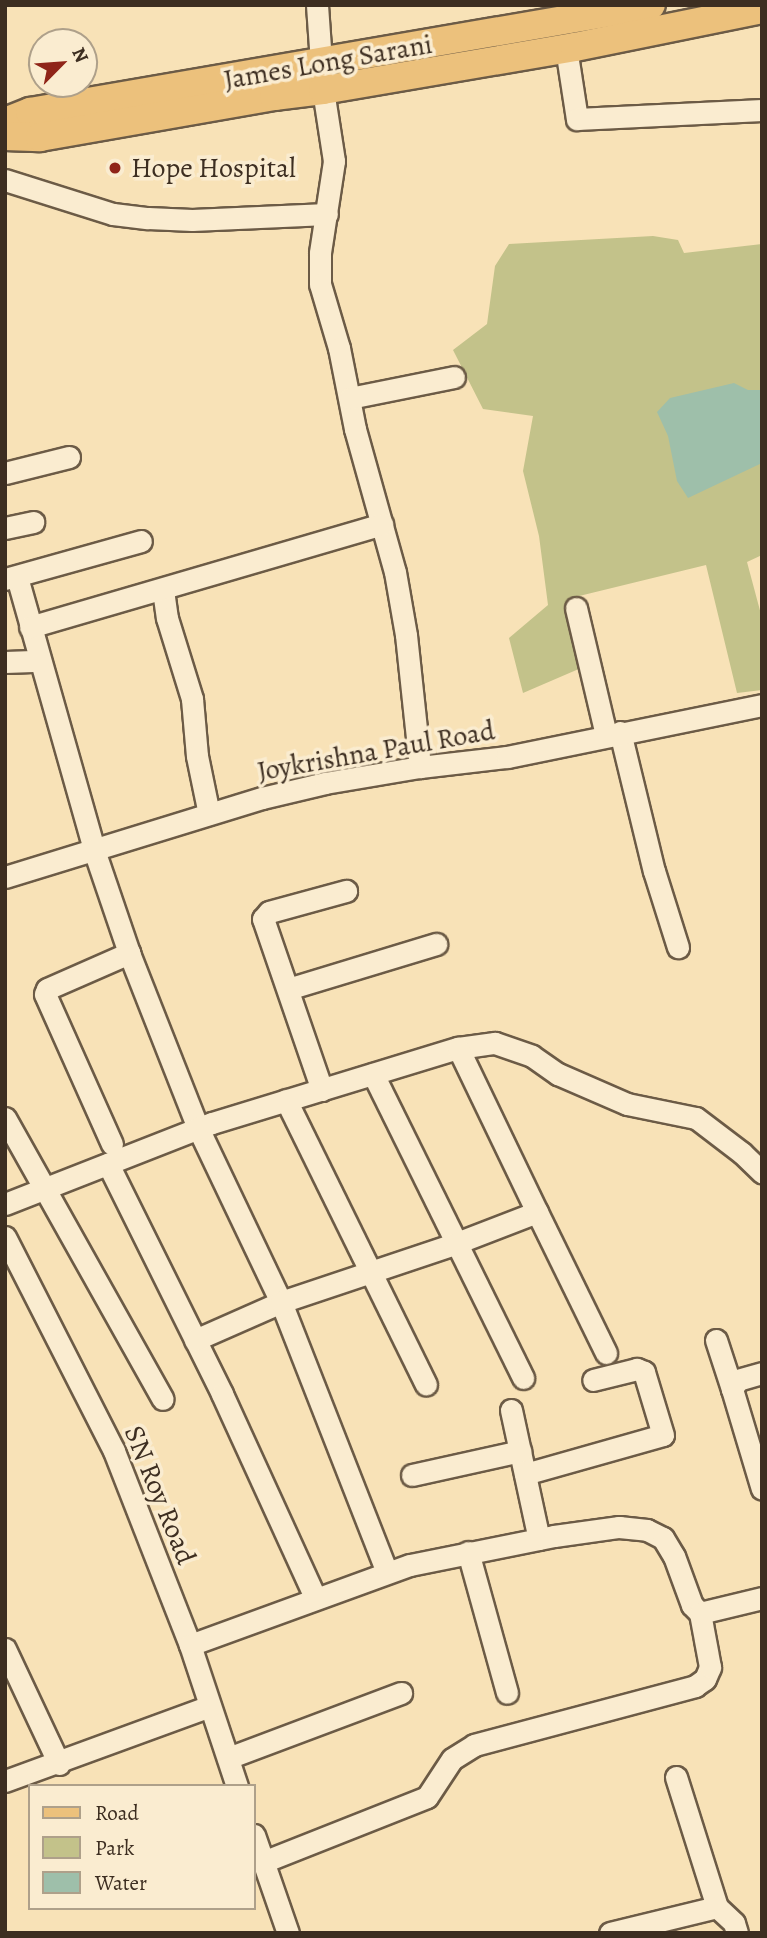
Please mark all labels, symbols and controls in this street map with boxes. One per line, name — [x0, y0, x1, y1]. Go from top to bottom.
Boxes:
street label: James Long Sarani — [221, 27, 435, 97]
north arrow — [28, 28, 98, 98]
text: N — [66, 43, 95, 67]
place label: Hope Hospital — [131, 151, 296, 185]
marker: Hope Hospital — [105, 158, 125, 178]
street label: Joykrishna Paul Road — [255, 714, 497, 788]
street label: SN Roy Road — [117, 1421, 203, 1569]
legend — [28, 1784, 256, 1910]
text: Road — [95, 1799, 139, 1827]
text: Park — [95, 1834, 134, 1862]
text: Water — [95, 1869, 147, 1897]

